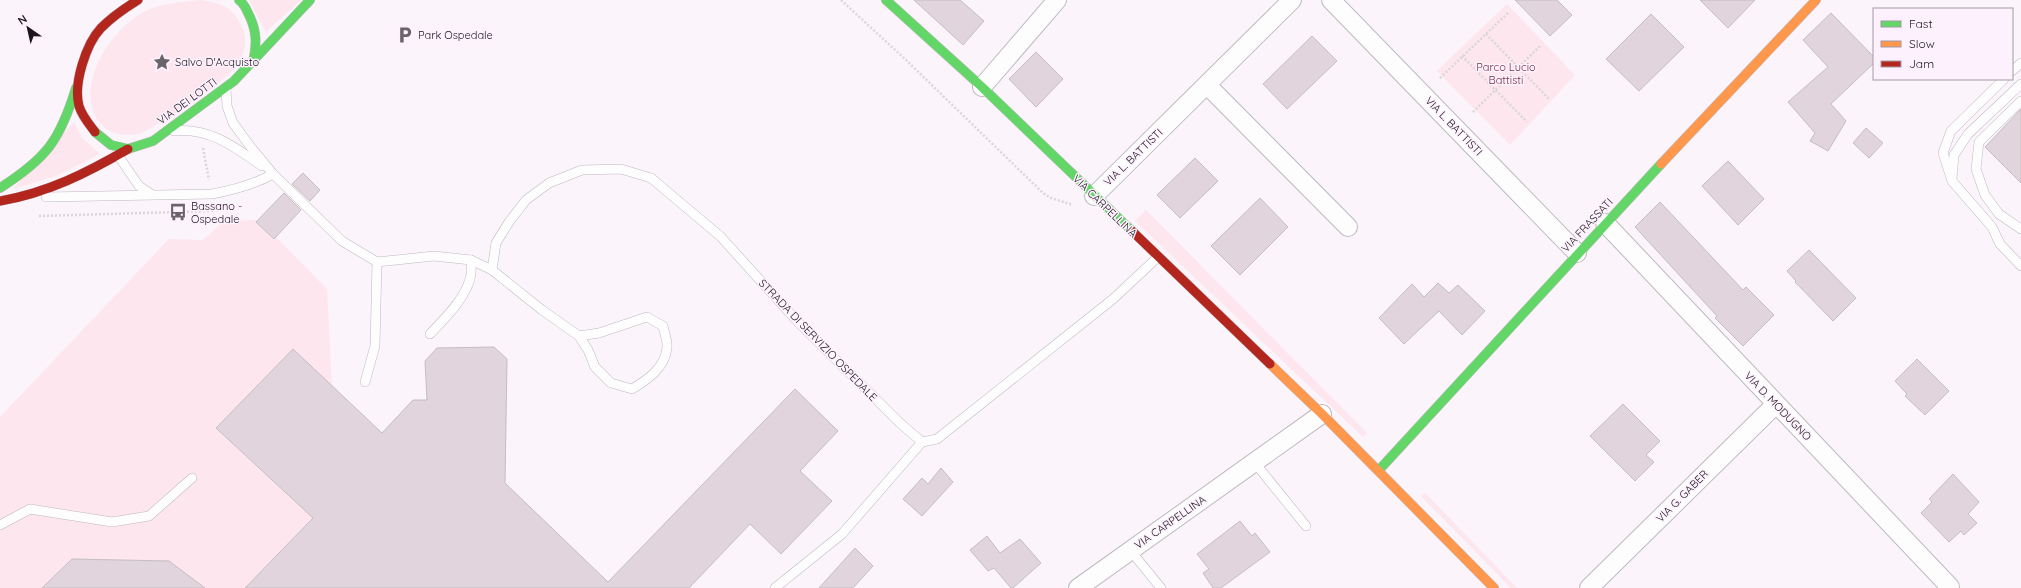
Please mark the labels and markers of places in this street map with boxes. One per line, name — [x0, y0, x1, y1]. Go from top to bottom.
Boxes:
parking icon: Park Ospedale — [395, 25, 415, 45]
place label: Park Ospedale — [418, 28, 493, 42]
place icon: Salvo D'Acquisto — [152, 52, 172, 72]
place label: Salvo D'Acquisto — [175, 55, 259, 69]
place label: Bassano - Ospedale — [191, 199, 242, 226]
bus stop icon: Bassano - Ospedale — [168, 202, 188, 222]

